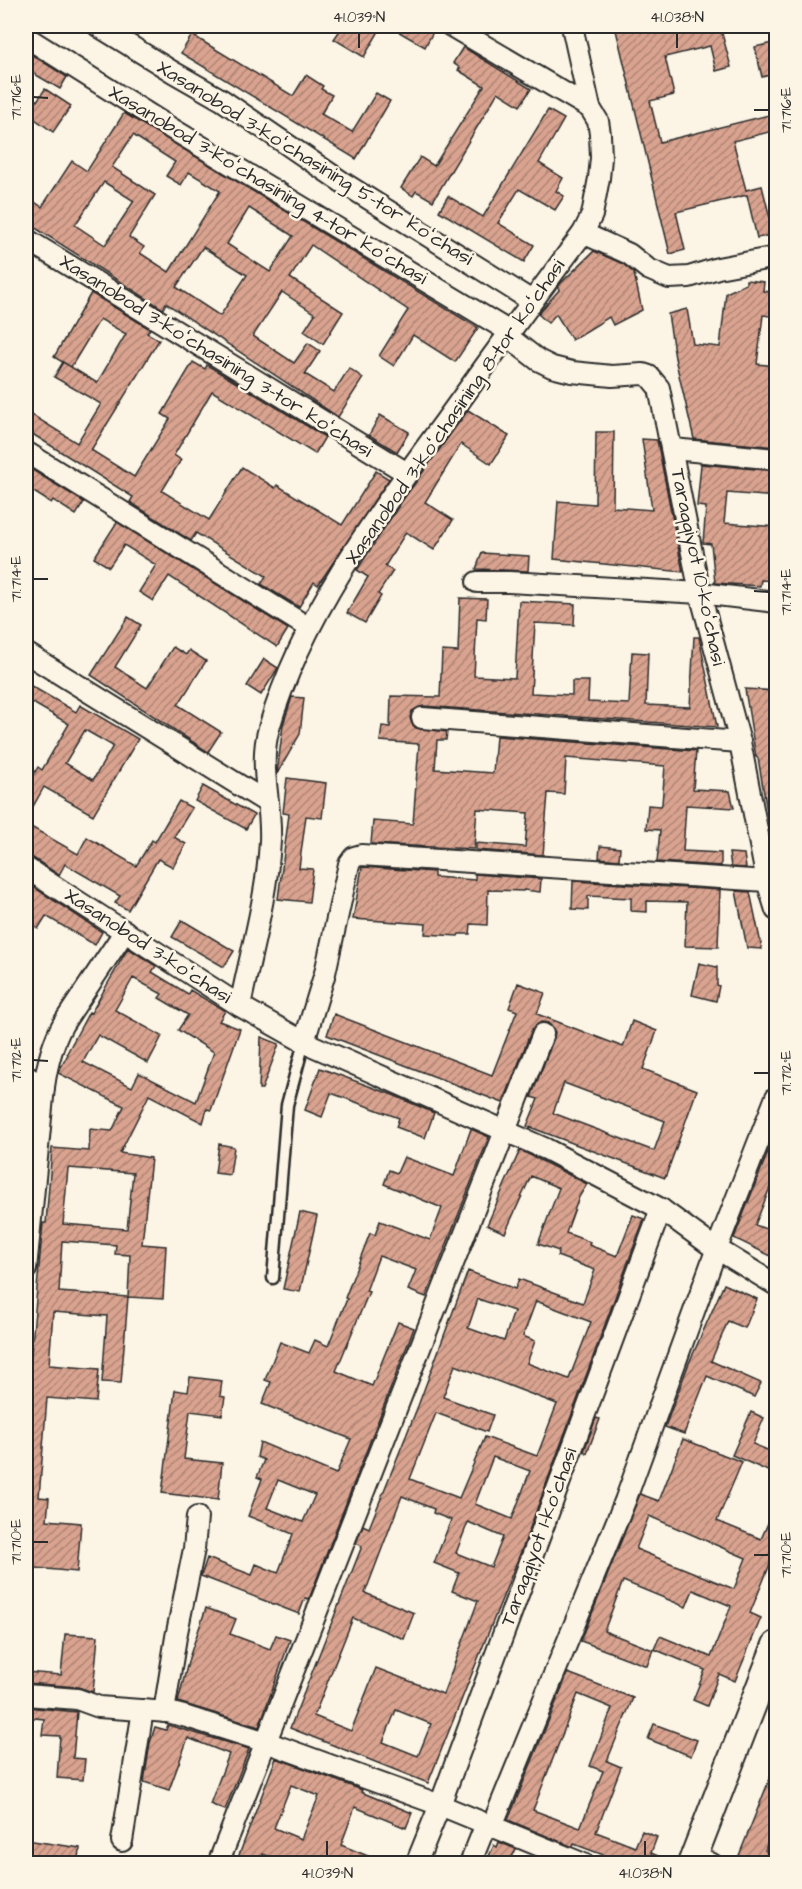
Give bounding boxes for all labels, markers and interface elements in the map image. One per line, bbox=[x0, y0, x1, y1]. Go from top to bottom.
text: 41.039°N bbox=[333, 7, 385, 28]
text: 41.038°N bbox=[650, 7, 704, 28]
street label: Xasanobod 3-koʻchasining 5-tor koʻchasi bbox=[151, 54, 479, 273]
text: 71.716°E bbox=[6, 74, 27, 120]
street label: Xasanobod 3-koʻchasining 4-tor koʻchasi bbox=[103, 78, 433, 293]
text: 71.716°E bbox=[776, 87, 797, 133]
street label: Xasanobod 3-koʻchasining 3-tor koʻchasi bbox=[54, 248, 378, 465]
street label: Xasanobod 3-koʻchasining 8-tor koʻchasi bbox=[338, 254, 573, 571]
street label: Taraqqiyot 10-koʻchasi bbox=[662, 466, 733, 668]
text: 71.714°E bbox=[6, 555, 27, 602]
text: 71.714°E bbox=[776, 568, 797, 615]
street label: Xasanobod 3-koʻchasi bbox=[59, 881, 237, 1011]
text: 71.712°E bbox=[6, 1037, 27, 1083]
text: 71.712°E bbox=[776, 1050, 797, 1096]
street label: Taraqqiyot 1-koʻchasi bbox=[494, 1444, 585, 1631]
text: 71.710°E bbox=[6, 1519, 27, 1565]
text: 71.710°E bbox=[776, 1532, 797, 1578]
text: 41.039°N bbox=[301, 1863, 353, 1884]
text: 41.038°N bbox=[618, 1863, 672, 1884]

